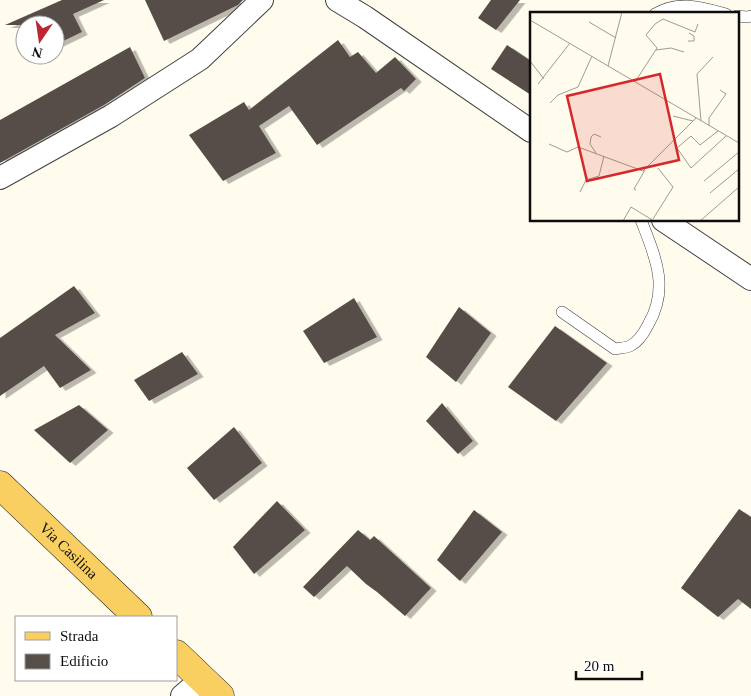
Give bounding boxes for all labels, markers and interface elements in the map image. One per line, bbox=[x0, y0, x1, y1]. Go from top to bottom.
inset map bbox=[530, 12, 738, 221]
north arrow bbox=[15, 15, 65, 65]
text: N bbox=[31, 44, 44, 61]
street label: Via Casilina bbox=[36, 519, 101, 582]
legend bbox=[15, 616, 178, 681]
text: Strada bbox=[60, 628, 99, 644]
scale bar bbox=[576, 648, 642, 680]
text: Edificio bbox=[60, 653, 108, 669]
text: 20 m bbox=[584, 658, 615, 674]

